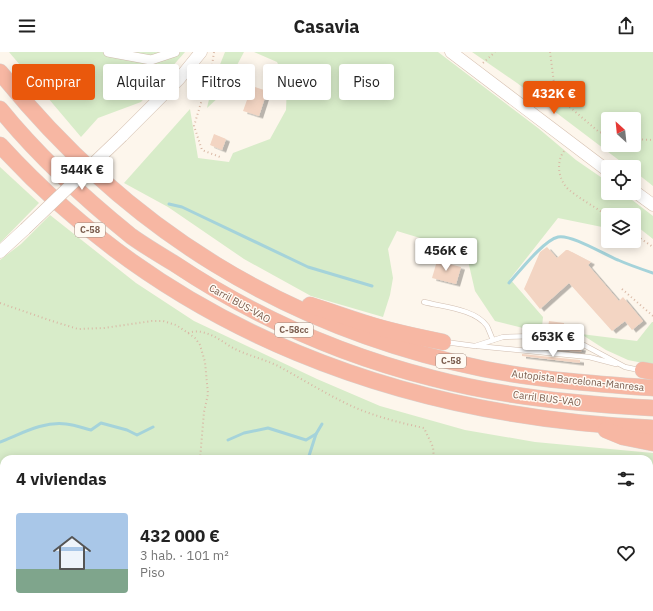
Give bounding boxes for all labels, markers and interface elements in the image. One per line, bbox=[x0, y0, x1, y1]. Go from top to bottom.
icon: menu bbox=[16, 15, 38, 37]
text: Casavia bbox=[293, 15, 360, 38]
icon: share bbox=[615, 15, 637, 37]
chip: Comprar bbox=[12, 64, 95, 100]
chip: Alquilar bbox=[103, 64, 179, 100]
chip: Filtros bbox=[187, 64, 255, 100]
chip: Nuevo bbox=[263, 64, 331, 100]
chip: Piso bbox=[339, 64, 394, 100]
pin: 432K € bbox=[521, 81, 587, 115]
text: 432K € bbox=[532, 85, 576, 102]
north arrow bbox=[601, 112, 641, 152]
map controls bbox=[601, 112, 641, 248]
pin: 544K € bbox=[49, 157, 115, 191]
button: locate bbox=[601, 160, 641, 200]
text: 544K € bbox=[60, 161, 104, 178]
button: layers bbox=[601, 208, 641, 248]
road number: C-58 bbox=[75, 223, 105, 237]
pin: 456K € bbox=[413, 238, 479, 272]
text: 456K € bbox=[424, 242, 468, 259]
street label: Carril BUS-VAO bbox=[207, 281, 273, 326]
road number: C-58cc bbox=[275, 323, 313, 337]
pin: 653K € bbox=[520, 324, 586, 358]
text: 653K € bbox=[531, 328, 575, 345]
road number: C-58 bbox=[436, 354, 466, 368]
street label: Autopista Barcelona-Manresa bbox=[511, 367, 645, 394]
street label: Carril BUS-VAO bbox=[512, 388, 582, 409]
text: 4 viviendas bbox=[16, 468, 107, 490]
icon: filters bbox=[615, 468, 637, 490]
text: 432 000 € bbox=[140, 525, 220, 547]
icon: home bbox=[48, 529, 96, 577]
icon: heart bbox=[615, 542, 637, 564]
text: 3 hab. · 101 m² bbox=[140, 547, 229, 564]
text: Piso bbox=[140, 564, 165, 581]

